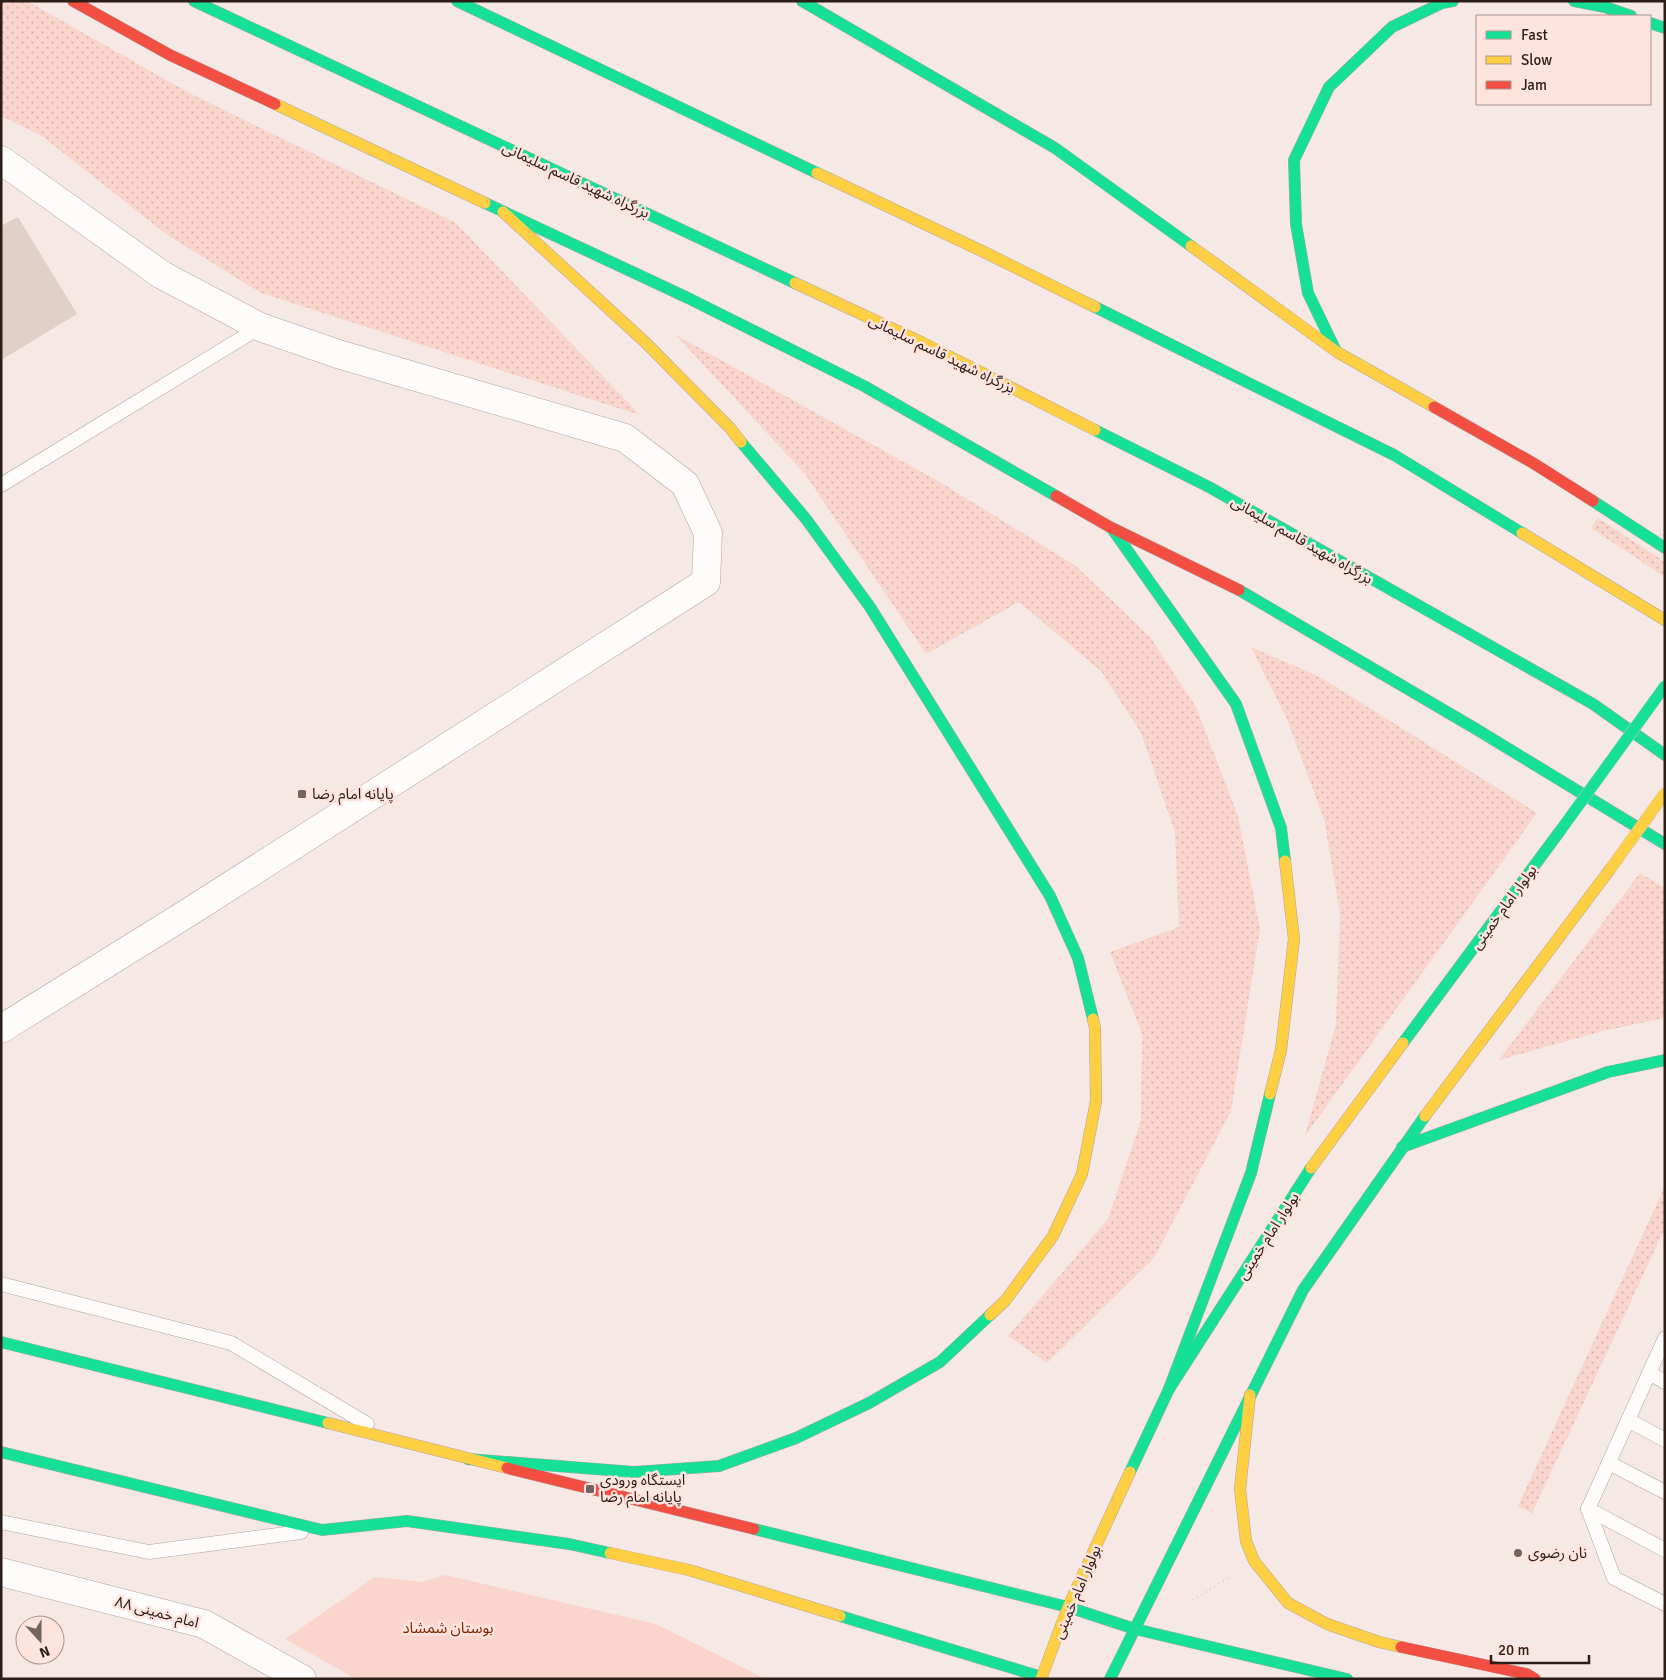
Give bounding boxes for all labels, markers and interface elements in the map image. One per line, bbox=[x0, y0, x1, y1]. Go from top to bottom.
legend bbox=[1476, 15, 1651, 105]
text: Fast bbox=[1521, 26, 1548, 44]
text: Slow bbox=[1521, 51, 1552, 69]
text: Jam bbox=[1521, 76, 1547, 94]
street label: بزرگراه شهید قاسم سلیمانی bbox=[499, 138, 652, 224]
street label: بزرگراه شهید قاسم سلیمانی bbox=[865, 311, 1018, 399]
street label: بزرگراه شهید قاسم سلیمانی bbox=[1227, 492, 1376, 590]
place label: پایانه امام رضا bbox=[312, 785, 394, 805]
marker: پایانه امام رضا bbox=[296, 788, 308, 800]
street label: بولوار امام خمینی bbox=[1467, 861, 1542, 954]
street label: بولوار امام خمینی bbox=[1233, 1189, 1304, 1284]
place label: ایستگاه ورودی پایانه امام رضا bbox=[600, 1471, 685, 1508]
marker: ایستگاه ورودی پایانه امام رضا bbox=[584, 1483, 596, 1495]
street label: بولوار امام خمینی bbox=[1049, 1542, 1107, 1642]
place label: نان رضوی bbox=[1528, 1544, 1587, 1562]
marker: نان رضوی bbox=[1512, 1547, 1524, 1559]
street label: امام خمینی ۸۸ bbox=[113, 1592, 201, 1634]
north arrow bbox=[15, 1615, 65, 1665]
park label: بوستان شمشاد bbox=[402, 1619, 494, 1637]
scale bar bbox=[1491, 1632, 1588, 1664]
text: 20 m bbox=[1498, 1641, 1529, 1659]
text: N bbox=[37, 1642, 52, 1661]

